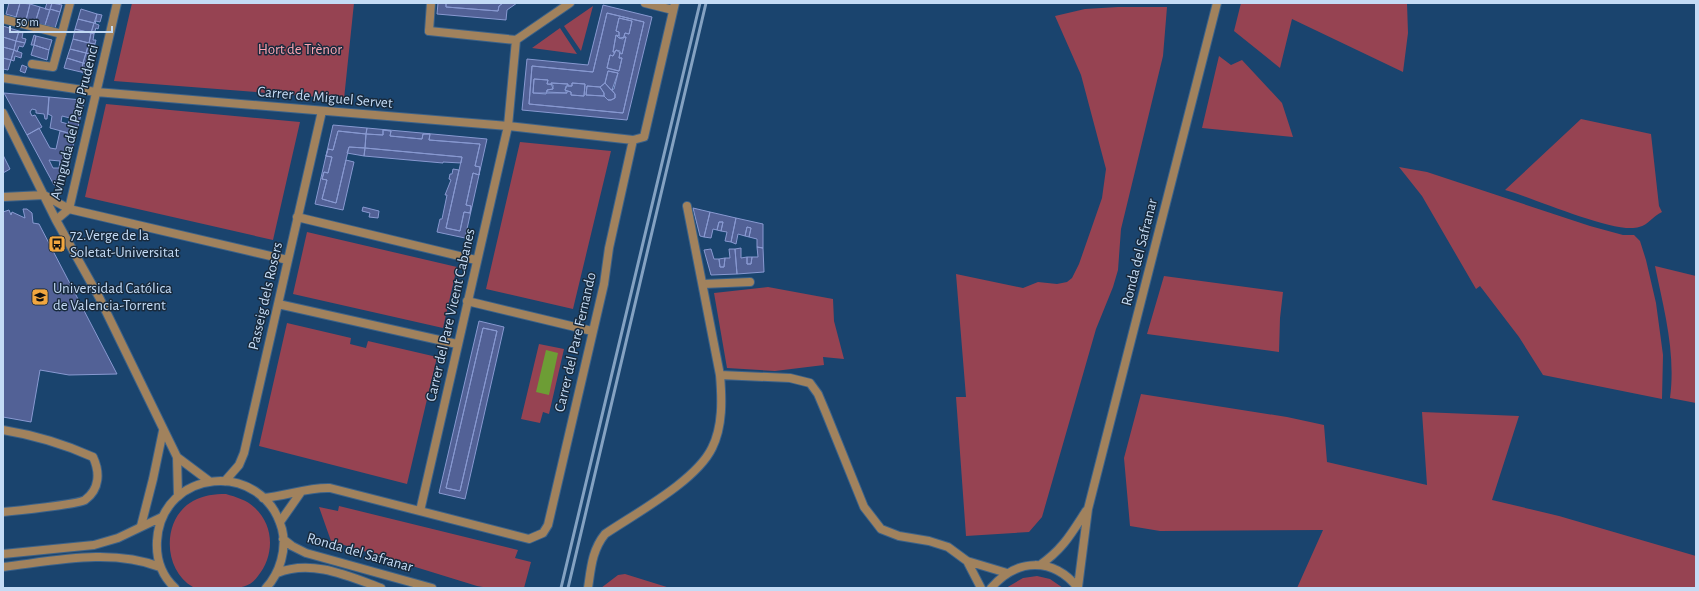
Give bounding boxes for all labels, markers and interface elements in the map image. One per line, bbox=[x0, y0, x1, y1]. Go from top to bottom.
scale bar bbox=[10, 8, 112, 34]
text: 50 m bbox=[16, 16, 39, 28]
park label: Hort de Trènor bbox=[258, 42, 342, 57]
street label: Avinguda del Pare Prudenci bbox=[48, 43, 101, 201]
street label: Carrer de Miguel Servet bbox=[257, 84, 393, 111]
street label: Ronda del Safranar bbox=[1119, 197, 1160, 307]
street label: Carrer del Pare Vicent Cabanes bbox=[423, 227, 478, 403]
place label: 72.Verge de la Soletat-Universitat bbox=[70, 228, 179, 260]
bus stop icon: 72.Verge de la Soletat-Universitat bbox=[47, 234, 67, 254]
street label: Passeig dels Rosers bbox=[246, 241, 285, 351]
street label: Carrer del Pare Fernando bbox=[552, 271, 599, 413]
place label: Universidad Católica de Valencia-Torrent bbox=[53, 281, 172, 313]
school or university icon: Universidad Católica de Valencia-Torrent bbox=[30, 287, 50, 307]
street label: Ronda del Safranar bbox=[305, 530, 415, 575]

